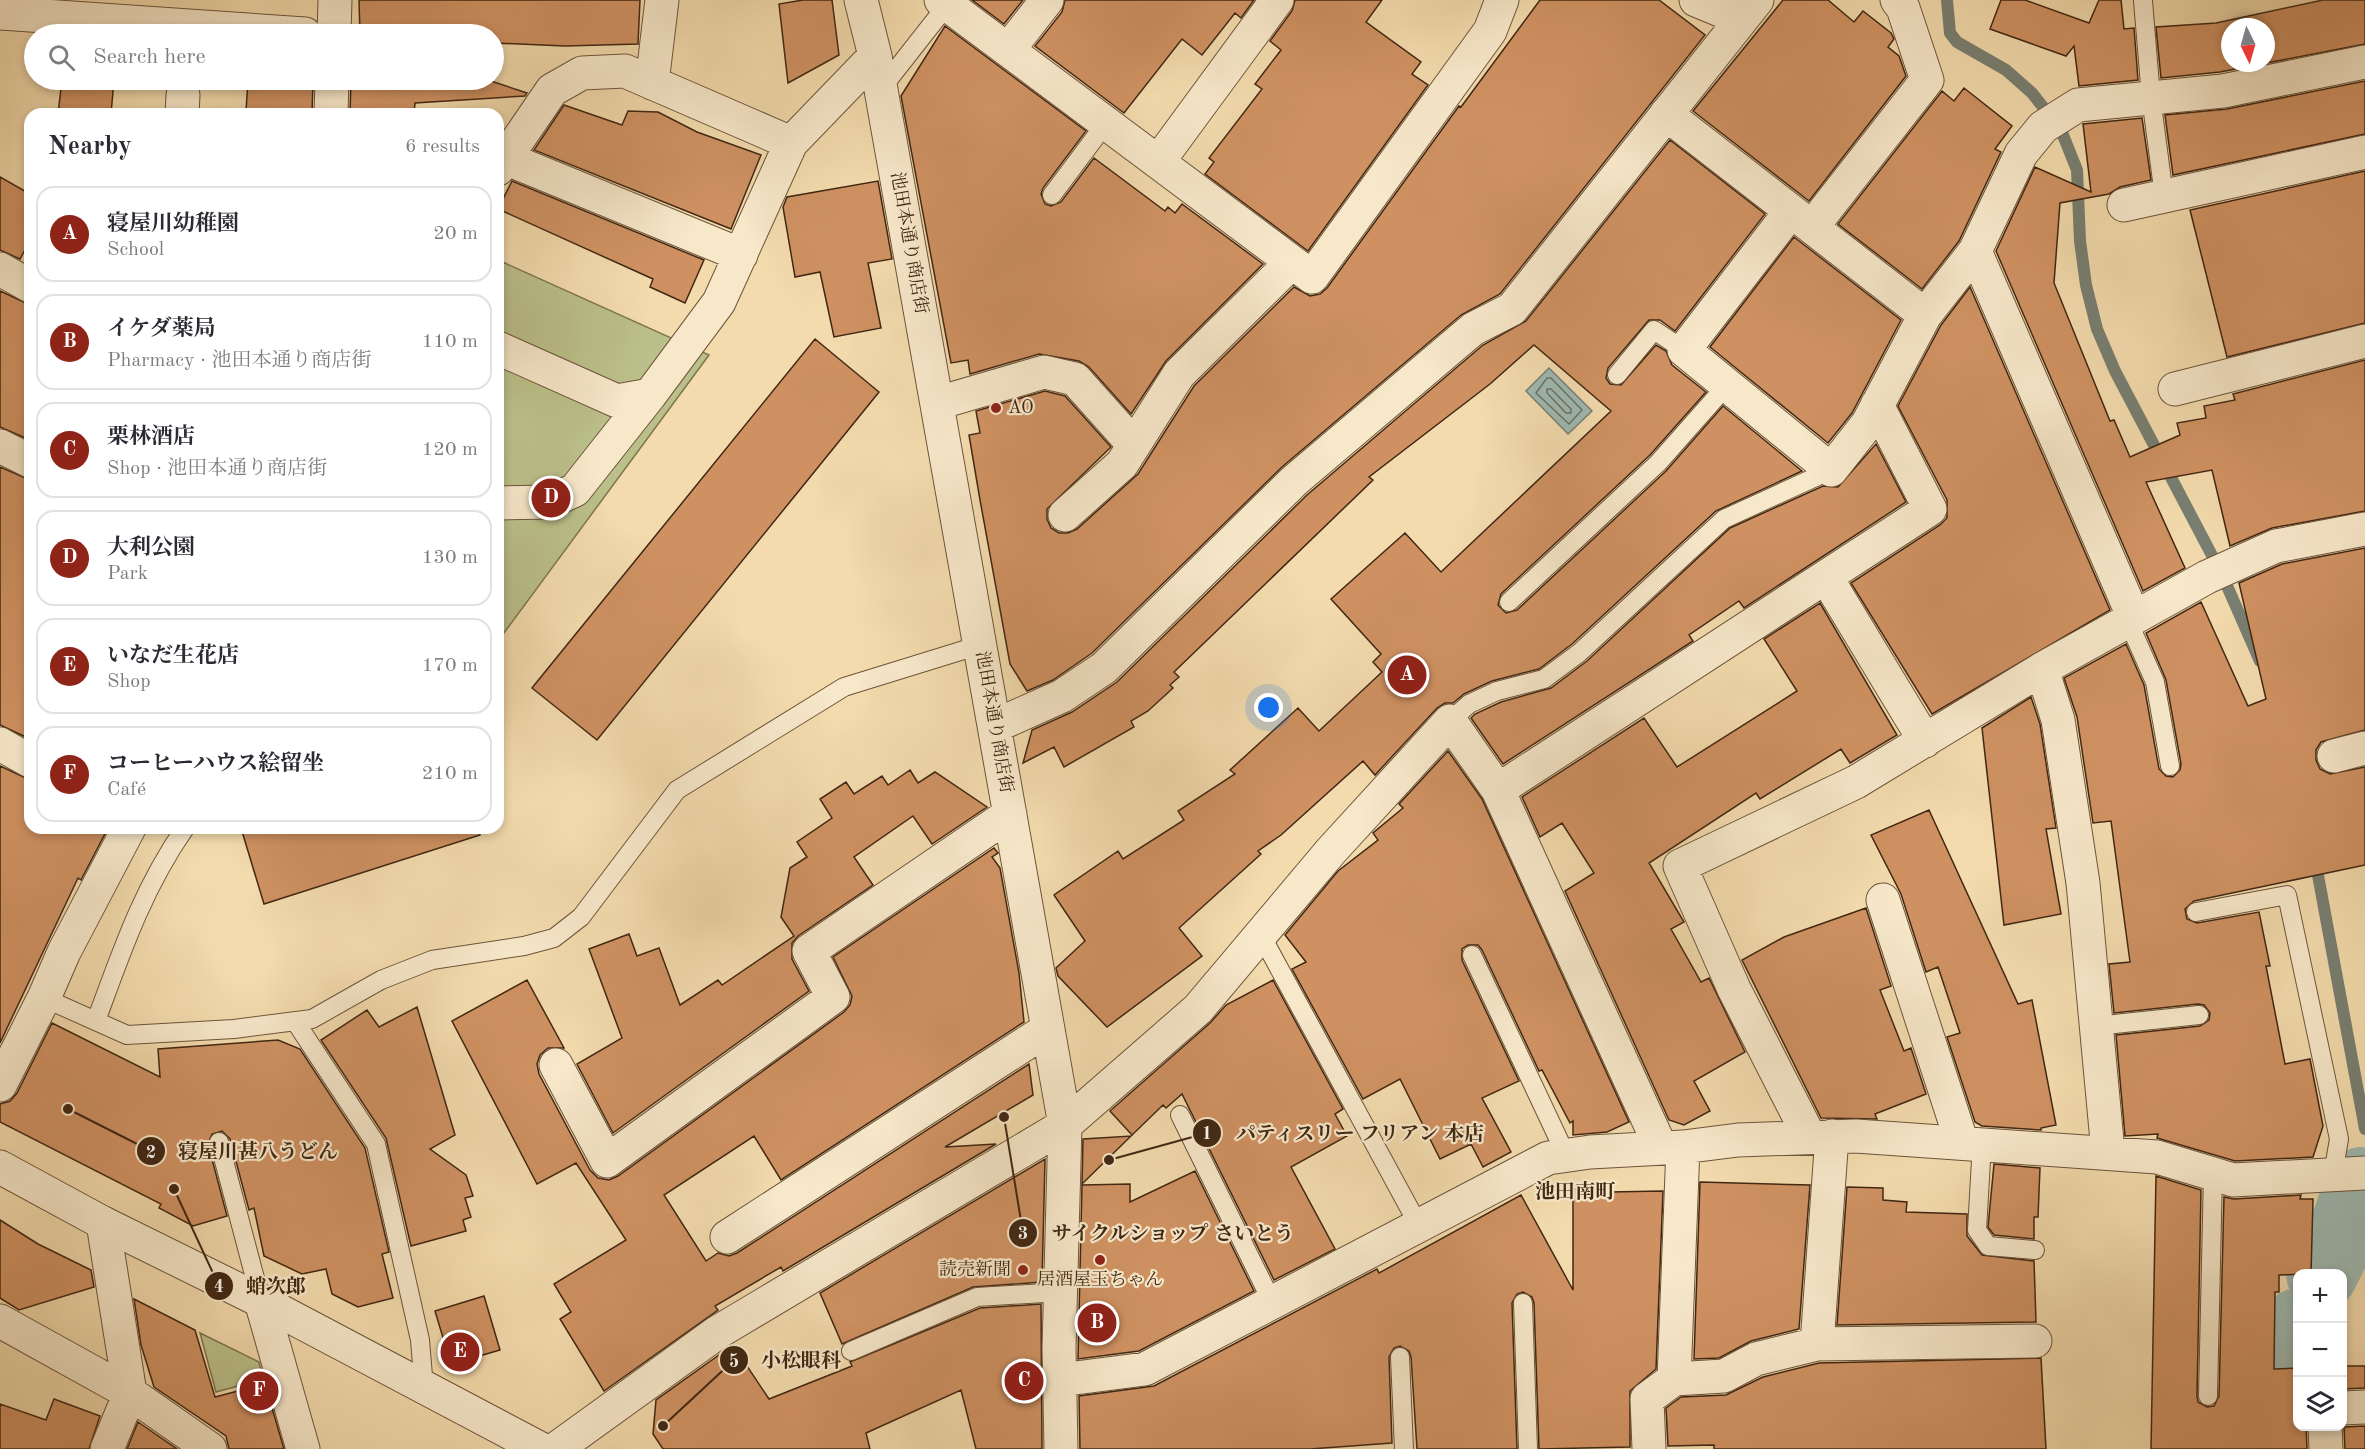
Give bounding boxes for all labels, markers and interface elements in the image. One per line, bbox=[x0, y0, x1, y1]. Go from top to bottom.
north arrow bbox=[2221, 18, 2275, 72]
search box bbox=[24, 24, 504, 90]
icon: search bbox=[45, 41, 78, 74]
text: Search here bbox=[93, 46, 206, 68]
text: Nearby bbox=[48, 134, 132, 160]
text: 6 results bbox=[405, 137, 480, 157]
street label: 池田本通り商店街 bbox=[888, 170, 932, 315]
text: 寝屋川幼稚園 bbox=[107, 213, 239, 235]
text: A bbox=[62, 224, 77, 244]
text: 20 m bbox=[433, 224, 478, 244]
text: School bbox=[107, 240, 164, 260]
text: イケダ薬局 bbox=[107, 318, 215, 340]
text: B bbox=[62, 332, 77, 352]
text: 110 m bbox=[422, 332, 478, 352]
text: Pharmacy · 池田本通り商店街 bbox=[107, 351, 371, 371]
place label: AO bbox=[1008, 399, 1034, 417]
marker: AO bbox=[989, 401, 1003, 415]
text: 栗林酒店 bbox=[107, 426, 195, 448]
text: C bbox=[63, 440, 76, 460]
text: 120 m bbox=[422, 440, 478, 460]
text: Shop · 池田本通り商店街 bbox=[107, 459, 327, 479]
pin: D bbox=[532, 476, 570, 520]
text: 大利公園 bbox=[107, 537, 195, 559]
text: D bbox=[62, 548, 77, 568]
text: 130 m bbox=[422, 548, 478, 568]
text: Park bbox=[107, 564, 148, 584]
text: いなだ生花店 bbox=[107, 645, 239, 667]
street label: 池田本通り商店街 bbox=[973, 649, 1017, 794]
pin: A bbox=[1388, 652, 1426, 698]
text: E bbox=[63, 656, 76, 676]
text: 170 m bbox=[422, 656, 478, 676]
text: Shop bbox=[107, 672, 151, 692]
your location bbox=[1254, 693, 1283, 722]
text: コーヒーハウス絵留坐 bbox=[107, 753, 324, 775]
text: F bbox=[63, 764, 76, 784]
text: 210 m bbox=[422, 764, 478, 784]
text: Café bbox=[107, 780, 146, 800]
callout: パティスリー フリアン 本店 bbox=[1192, 1114, 1497, 1152]
text: パティスリー フリアン 本店 bbox=[1236, 1123, 1484, 1145]
text: 1 bbox=[1202, 1125, 1212, 1143]
callout: 寝屋川甚八うどん bbox=[136, 1132, 350, 1170]
text: 寝屋川甚八うどん bbox=[178, 1140, 338, 1163]
text: 2 bbox=[146, 1144, 156, 1162]
district label: 池田南町 bbox=[1535, 1180, 1616, 1203]
callout: サイクルショップ さいとう bbox=[1008, 1214, 1308, 1252]
text: サイクルショップ さいとう bbox=[1052, 1223, 1294, 1245]
text: 3 bbox=[1018, 1225, 1028, 1243]
marker: 居酒屋玉ちゃん bbox=[1093, 1253, 1107, 1267]
place label: 読売新聞 bbox=[939, 1259, 1011, 1279]
marker: 読売新聞 bbox=[1016, 1263, 1030, 1277]
callout: 蛸次郎 bbox=[204, 1267, 318, 1305]
map controls bbox=[2293, 1269, 2347, 1431]
button: + bbox=[2293, 1269, 2347, 1323]
place label: 居酒屋玉ちゃん bbox=[1037, 1270, 1163, 1289]
text: 蛸次郎 bbox=[246, 1276, 306, 1298]
text: 4 bbox=[214, 1278, 224, 1296]
pin: B bbox=[1078, 1300, 1116, 1346]
button: − bbox=[2293, 1323, 2347, 1377]
pin: E bbox=[440, 1330, 480, 1374]
callout: 小松眼科 bbox=[719, 1341, 853, 1379]
text: 小松眼科 bbox=[761, 1350, 841, 1372]
text: 5 bbox=[729, 1353, 739, 1371]
pin: C bbox=[1004, 1358, 1044, 1404]
pin: F bbox=[240, 1368, 278, 1414]
button: layers bbox=[2293, 1377, 2347, 1431]

